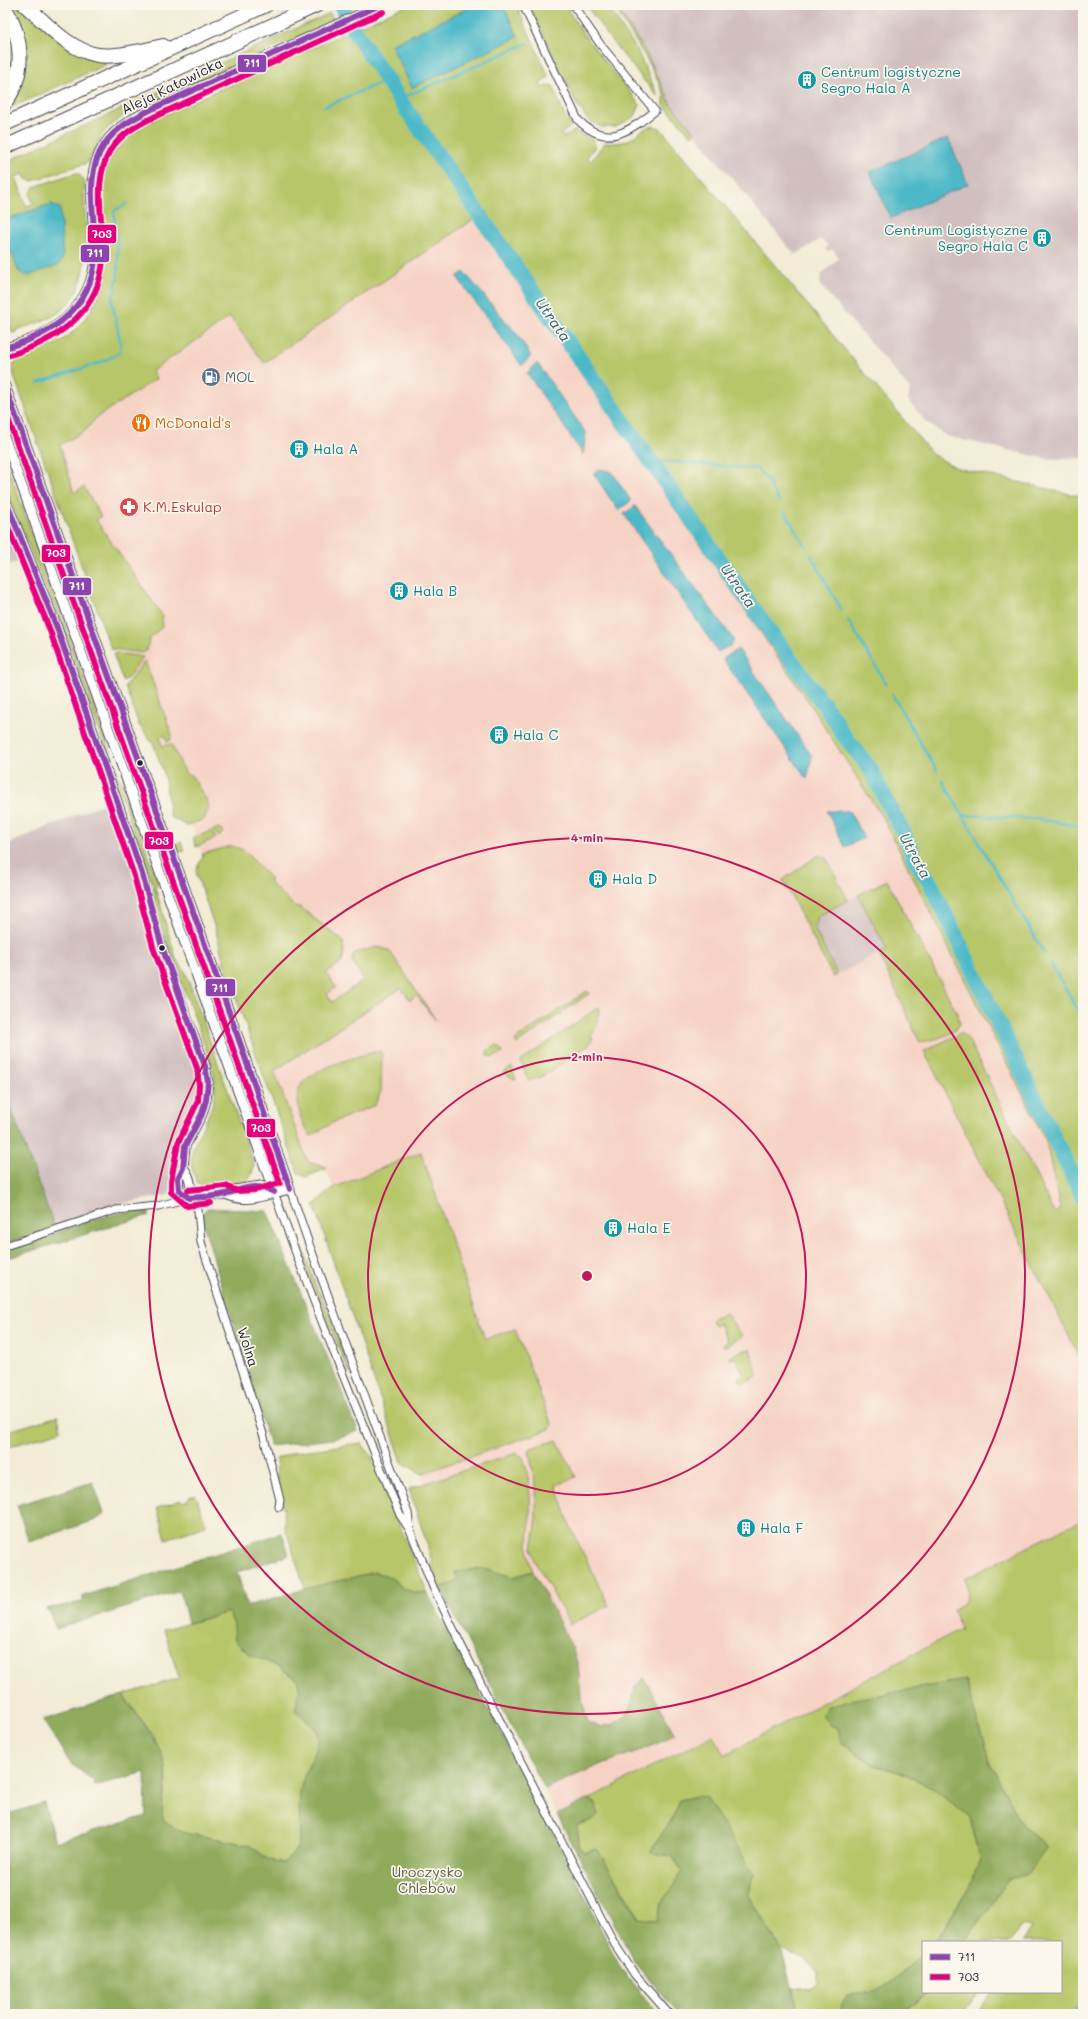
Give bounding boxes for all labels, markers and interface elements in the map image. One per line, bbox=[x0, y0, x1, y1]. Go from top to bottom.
street label: Aleja Katowicka bbox=[118, 53, 226, 118]
line badge: 711 bbox=[237, 54, 267, 73]
text: 711 bbox=[244, 55, 260, 70]
place label: Centrum logistyczne Segro Hala A bbox=[821, 62, 961, 97]
building icon: Centrum logistyczne Segro Hala A bbox=[796, 69, 818, 91]
place label: Centrum Logistyczne Segro Hala C bbox=[884, 220, 1028, 255]
line badge: 703 bbox=[87, 224, 117, 244]
text: 703 bbox=[92, 226, 112, 241]
building icon: Centrum Logistyczne Segro Hala C bbox=[1031, 227, 1053, 249]
line badge: 711 bbox=[80, 244, 110, 263]
text: 711 bbox=[87, 245, 103, 260]
water label: Utrata bbox=[531, 293, 576, 345]
fuel station icon: MOL bbox=[200, 366, 222, 388]
place label: MOL bbox=[225, 367, 255, 386]
restaurant icon: McDonald's bbox=[130, 412, 152, 434]
place label: McDonald's bbox=[155, 413, 231, 432]
building icon: Hala A bbox=[288, 438, 310, 460]
place label: Hala A bbox=[313, 439, 358, 458]
pharmacy icon: K.M.Eskulap bbox=[118, 496, 140, 518]
place label: K.M.Eskulap bbox=[143, 497, 222, 516]
line badge: 703 bbox=[41, 544, 71, 563]
text: 703 bbox=[46, 545, 66, 560]
water label: Utrata bbox=[716, 559, 761, 611]
line badge: 711 bbox=[62, 577, 92, 596]
text: 711 bbox=[69, 578, 85, 593]
building icon: Hala B bbox=[388, 580, 410, 602]
place label: Hala B bbox=[413, 581, 457, 600]
building icon: Hala C bbox=[488, 724, 510, 746]
place label: Hala C bbox=[513, 725, 558, 744]
unlabelled marker bbox=[135, 758, 145, 768]
text: 4 min bbox=[571, 829, 603, 845]
water label: Utrata bbox=[895, 829, 937, 882]
line badge: 703 bbox=[144, 831, 174, 850]
text: 703 bbox=[149, 833, 169, 848]
building icon: Hala D bbox=[587, 868, 609, 890]
place label: Hala D bbox=[612, 869, 657, 888]
unlabelled marker bbox=[157, 943, 167, 953]
line badge: 711 bbox=[205, 978, 236, 997]
text: 711 bbox=[212, 980, 228, 995]
text: 2 min bbox=[571, 1048, 603, 1064]
line badge: 703 bbox=[246, 1118, 276, 1138]
text: 703 bbox=[251, 1120, 271, 1135]
building icon: Hala E bbox=[602, 1217, 624, 1239]
place label: Hala E bbox=[627, 1218, 670, 1237]
centre of rings bbox=[580, 1269, 594, 1283]
street label: Wolna bbox=[233, 1325, 264, 1369]
building icon: Hala F bbox=[735, 1517, 757, 1539]
place label: Hala F bbox=[760, 1518, 803, 1537]
park label: Uroczysko Chlebów bbox=[392, 1862, 462, 1897]
legend bbox=[922, 1941, 1062, 1993]
text: 711 bbox=[958, 1948, 975, 1964]
text: 703 bbox=[958, 1968, 979, 1984]

